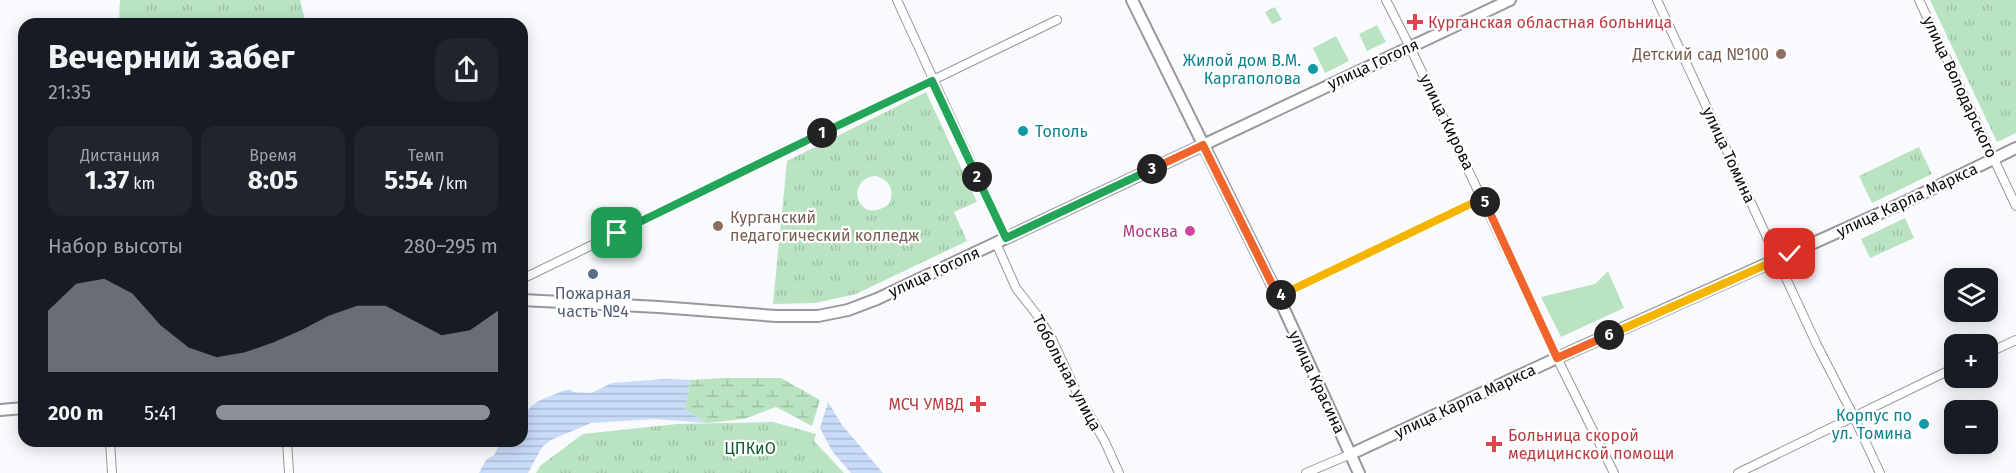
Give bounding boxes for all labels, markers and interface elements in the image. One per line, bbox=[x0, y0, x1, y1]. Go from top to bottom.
marker: Курганская областная больница bbox=[1406, 13, 1424, 31]
place label: Курганская областная больница bbox=[1428, 13, 1672, 32]
street label: улица Володарского bbox=[1919, 13, 2001, 161]
street label: улица Гоголя bbox=[1324, 35, 1422, 93]
text: Вечерний забег bbox=[48, 37, 294, 77]
button: share bbox=[435, 38, 498, 101]
place label: Детский сад №100 bbox=[1632, 45, 1769, 64]
marker: Детский сад №100 bbox=[1774, 47, 1788, 61]
place label: Жилой дом В.М. Каргаполова bbox=[1183, 51, 1301, 88]
marker: Жилой дом В.М. Каргаполова bbox=[1306, 62, 1320, 76]
street label: улица Кирова bbox=[1416, 71, 1478, 173]
text: 21:35 bbox=[48, 80, 91, 104]
street label: улица Томина bbox=[1698, 104, 1760, 206]
pin: 1 bbox=[807, 118, 837, 148]
place label: Тополь bbox=[1035, 122, 1088, 141]
text: 1 bbox=[818, 123, 826, 142]
marker: Тополь bbox=[1016, 124, 1030, 138]
text: Дистанция bbox=[80, 146, 160, 165]
text: Время bbox=[249, 146, 297, 165]
text: Темп bbox=[408, 146, 444, 165]
pin: 3 bbox=[1137, 154, 1167, 184]
text: 3 bbox=[1148, 159, 1156, 178]
street label: улица Карла Маркса bbox=[1833, 159, 1981, 241]
pin: 2 bbox=[962, 162, 992, 192]
text: 1.37 bbox=[85, 165, 129, 196]
text: 8:05 bbox=[248, 165, 298, 196]
text: 5:54 bbox=[384, 165, 433, 196]
text: 2 bbox=[973, 167, 981, 186]
text: km bbox=[129, 174, 155, 193]
text: /km bbox=[433, 174, 468, 193]
pin: 5 bbox=[1470, 187, 1500, 217]
text: 5 bbox=[1481, 192, 1489, 211]
pin bbox=[591, 207, 642, 258]
place label: Курганский педагогический колледж bbox=[730, 208, 920, 245]
icon: arrive bbox=[600, 216, 633, 249]
marker: Курганский педагогический колледж bbox=[711, 219, 725, 233]
place label: Москва bbox=[1123, 222, 1178, 241]
marker: Москва bbox=[1183, 224, 1197, 238]
pin bbox=[1764, 228, 1815, 279]
text: Набор высоты bbox=[48, 234, 183, 258]
text: 280–295 m bbox=[404, 234, 498, 258]
icon: check bbox=[1773, 237, 1806, 270]
street label: улица Гоголя bbox=[885, 243, 983, 301]
marker: Пожарная часть №4 bbox=[586, 267, 600, 281]
map controls bbox=[1944, 268, 1998, 454]
button: layers bbox=[1944, 268, 1998, 322]
pin: 4 bbox=[1266, 280, 1296, 310]
place label: Пожарная часть №4 bbox=[555, 284, 631, 321]
text: 4 bbox=[1276, 285, 1286, 304]
street label: Тобольная улица bbox=[1028, 312, 1106, 434]
pin: 6 bbox=[1594, 320, 1624, 350]
text: 6 bbox=[1604, 325, 1614, 344]
street label: улица Красина bbox=[1285, 327, 1349, 437]
button: + bbox=[1944, 334, 1998, 388]
street label: улица Карла Маркса bbox=[1391, 360, 1539, 442]
place label: МСЧ УМВД bbox=[888, 395, 964, 414]
marker: МСЧ УМВД bbox=[969, 395, 987, 413]
button: − bbox=[1944, 400, 1998, 454]
text: 200 m bbox=[48, 401, 103, 425]
text: 5:41 bbox=[144, 401, 177, 425]
place label: Корпус по ул. Томина bbox=[1832, 406, 1912, 443]
marker: Корпус по ул. Томина bbox=[1917, 417, 1931, 431]
place label: Больница скорой медицинской помощи bbox=[1508, 426, 1674, 463]
marker: Больница скорой медицинской помощи bbox=[1485, 435, 1503, 453]
park label: ЦПКиО bbox=[724, 439, 776, 458]

